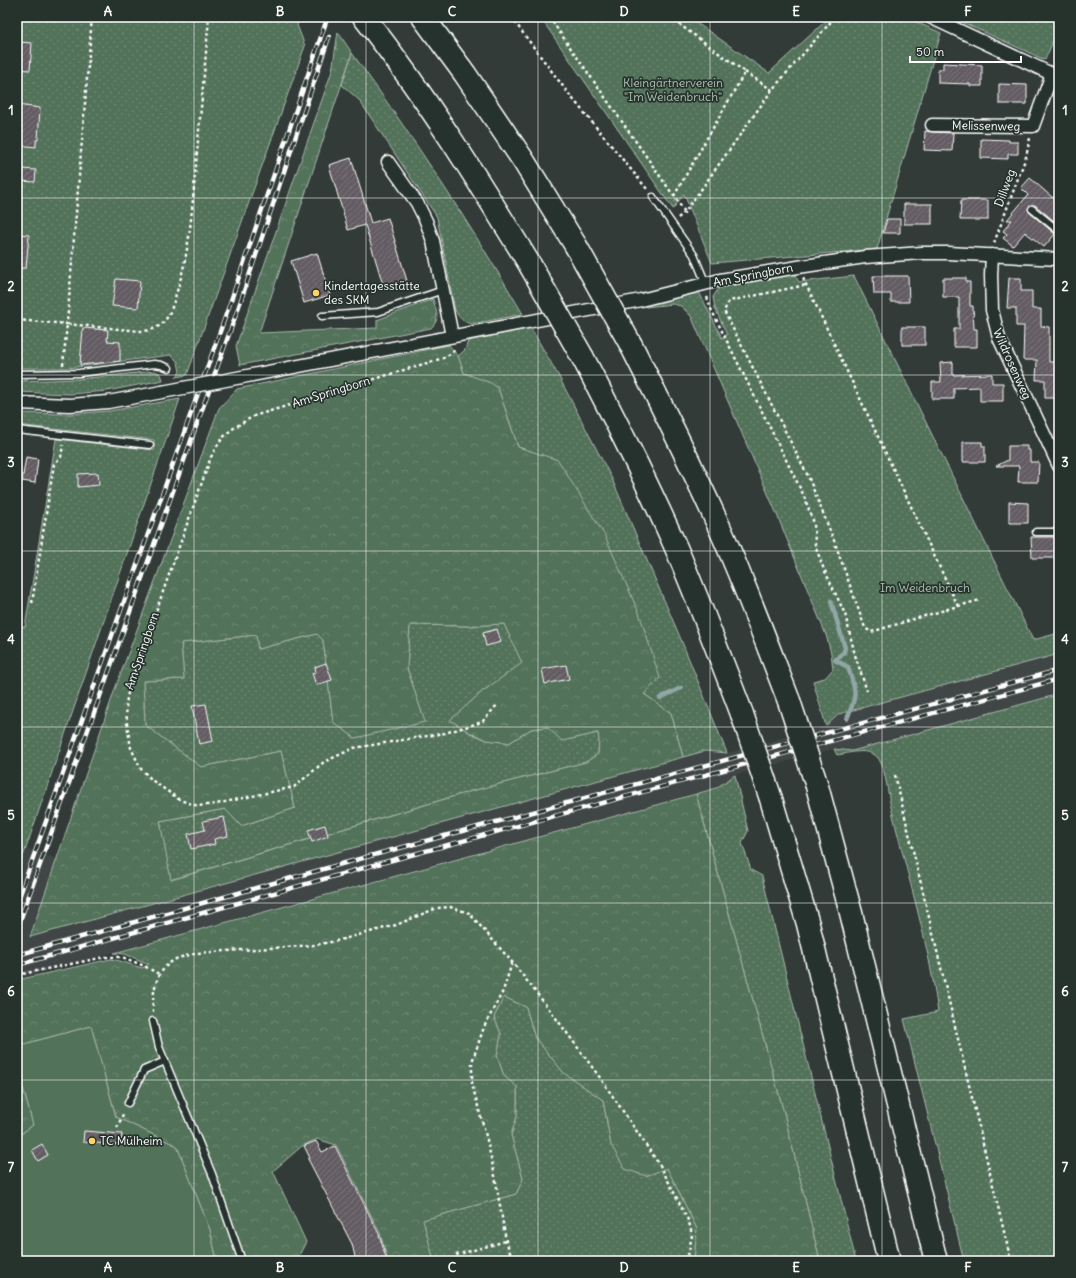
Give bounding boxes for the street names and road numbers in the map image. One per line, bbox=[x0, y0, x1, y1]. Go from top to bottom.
street label: Melissenweg bbox=[952, 117, 1020, 134]
street label: Dillweg bbox=[991, 167, 1018, 209]
street label: Am Springborn bbox=[712, 259, 794, 290]
street label: Wildrosenweg bbox=[990, 326, 1035, 402]
street label: Am Springborn bbox=[290, 372, 372, 411]
street label: Am Springborn bbox=[121, 610, 162, 692]

